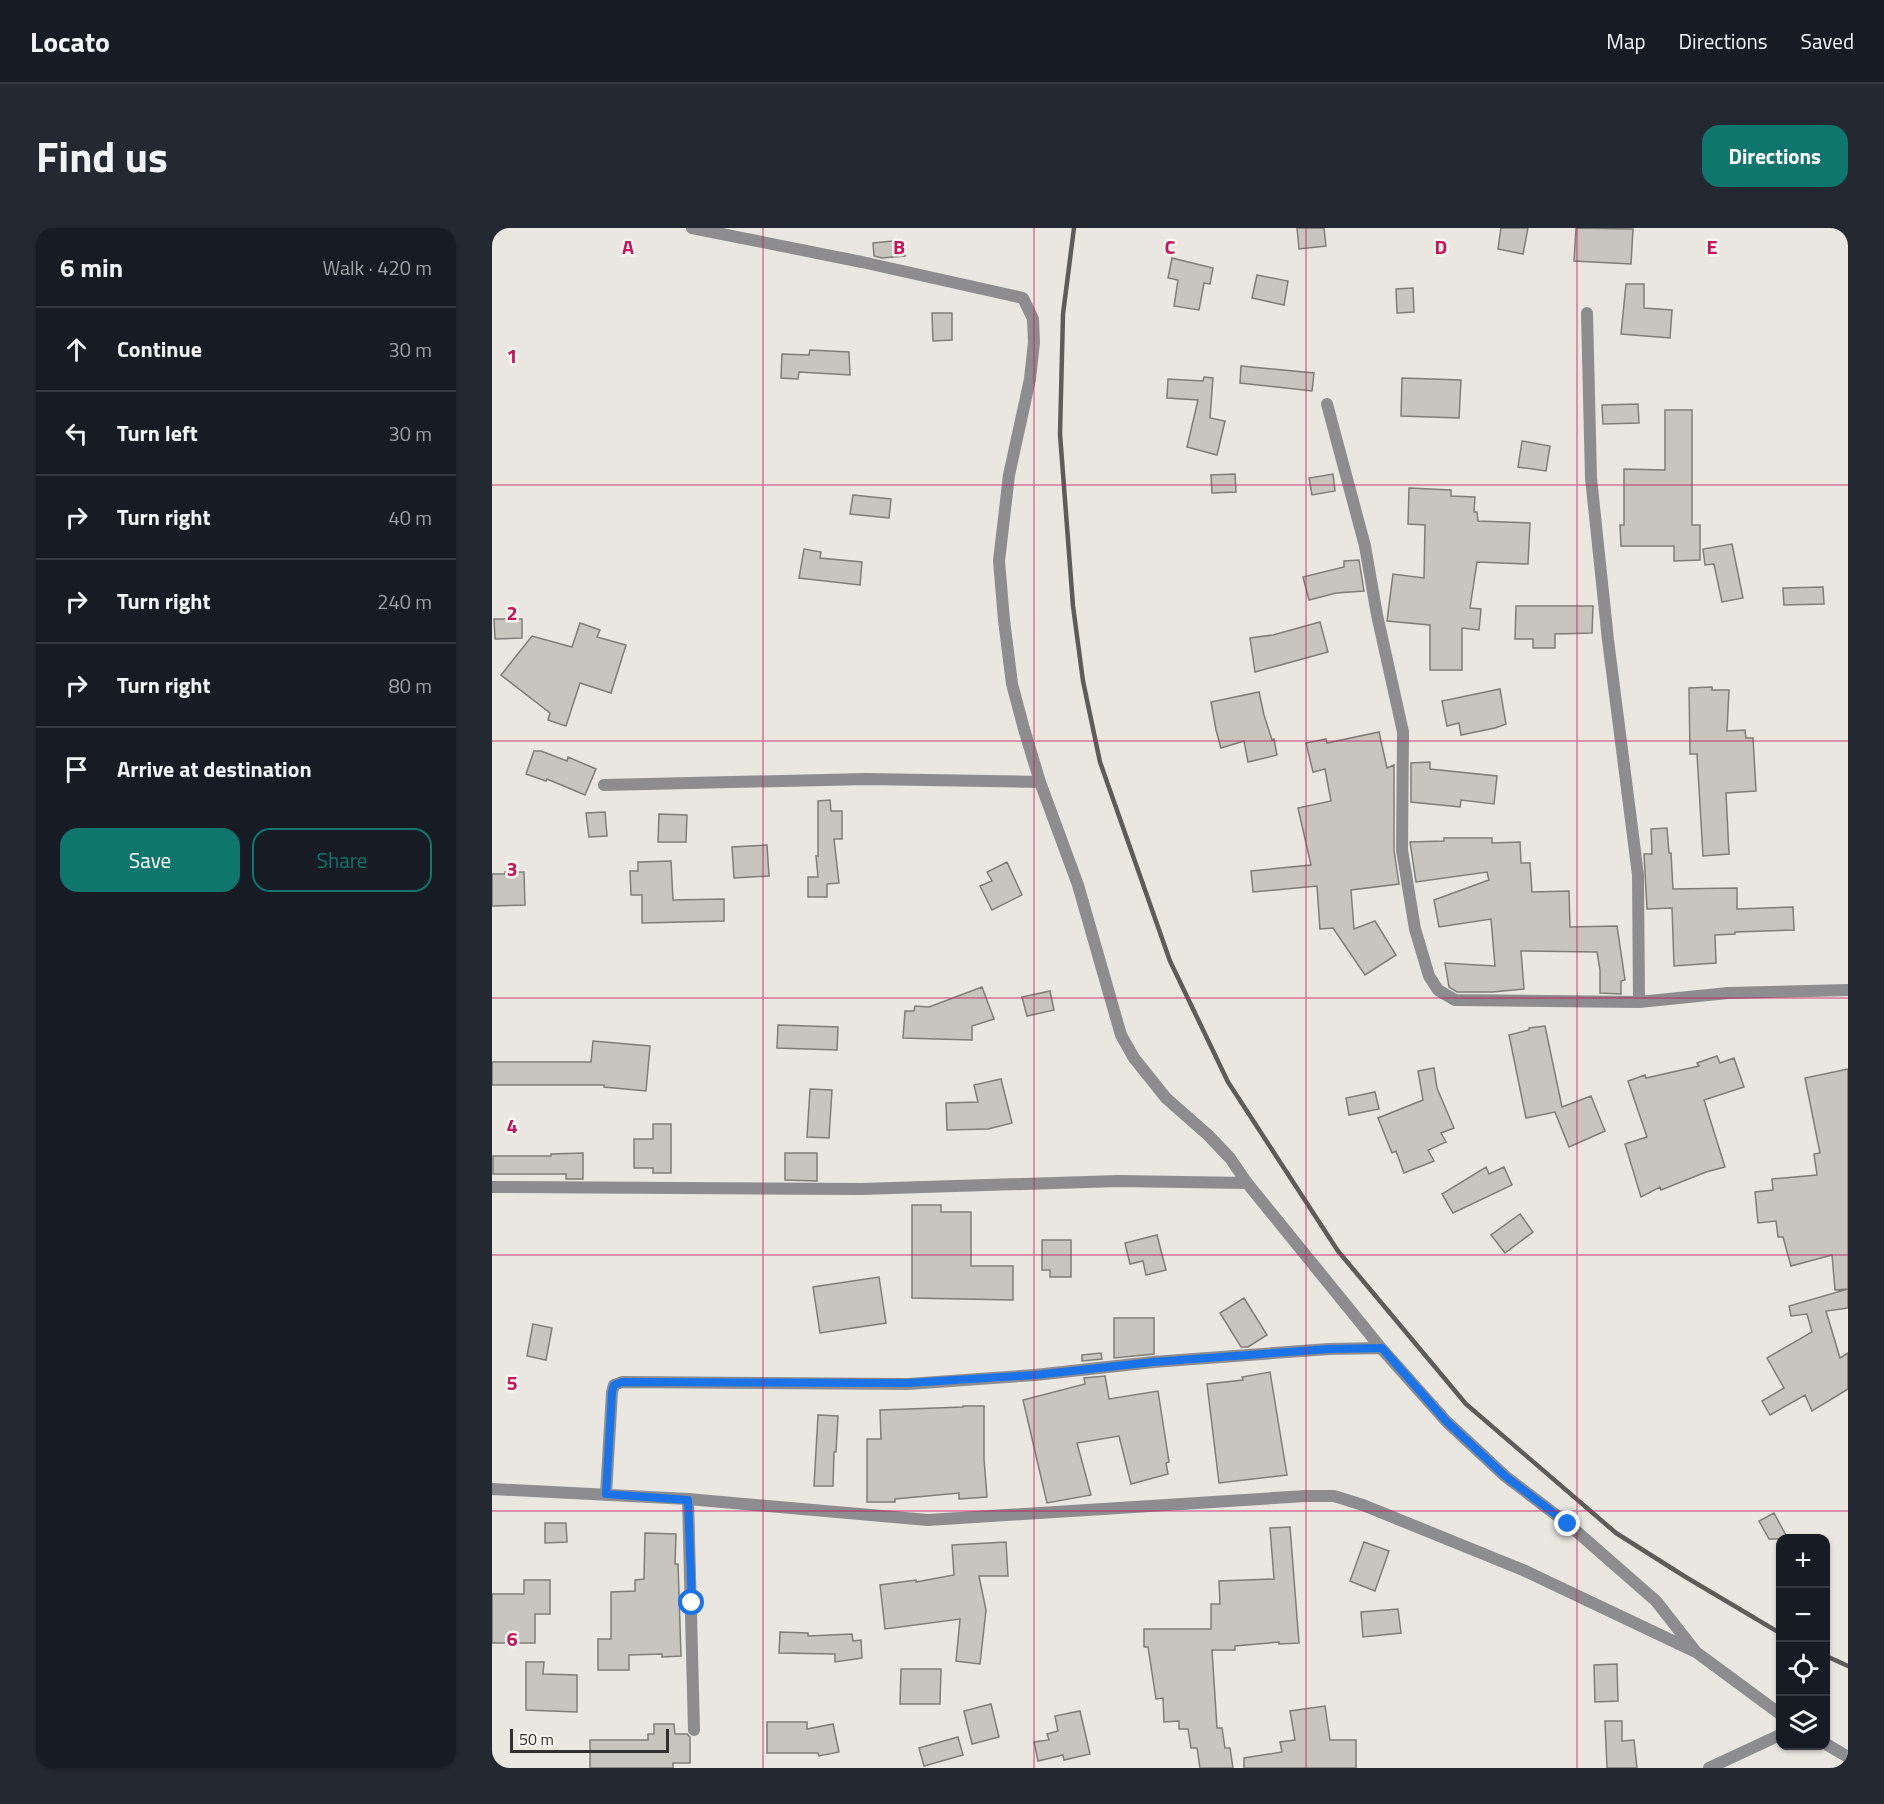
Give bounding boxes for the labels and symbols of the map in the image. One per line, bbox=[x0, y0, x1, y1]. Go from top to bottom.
text: A bbox=[622, 231, 634, 262]
text: B bbox=[893, 231, 905, 262]
text: C bbox=[1165, 231, 1176, 262]
text: D bbox=[1435, 231, 1447, 262]
text: E bbox=[1706, 231, 1718, 262]
text: 1 bbox=[506, 340, 518, 371]
text: 2 bbox=[506, 597, 518, 628]
text: 3 bbox=[506, 853, 518, 884]
text: 4 bbox=[506, 1110, 518, 1141]
text: 5 bbox=[506, 1367, 518, 1398]
route end bbox=[1554, 1510, 1580, 1536]
route start bbox=[678, 1589, 704, 1615]
text: 6 bbox=[506, 1623, 518, 1654]
scale bar bbox=[510, 1726, 669, 1754]

